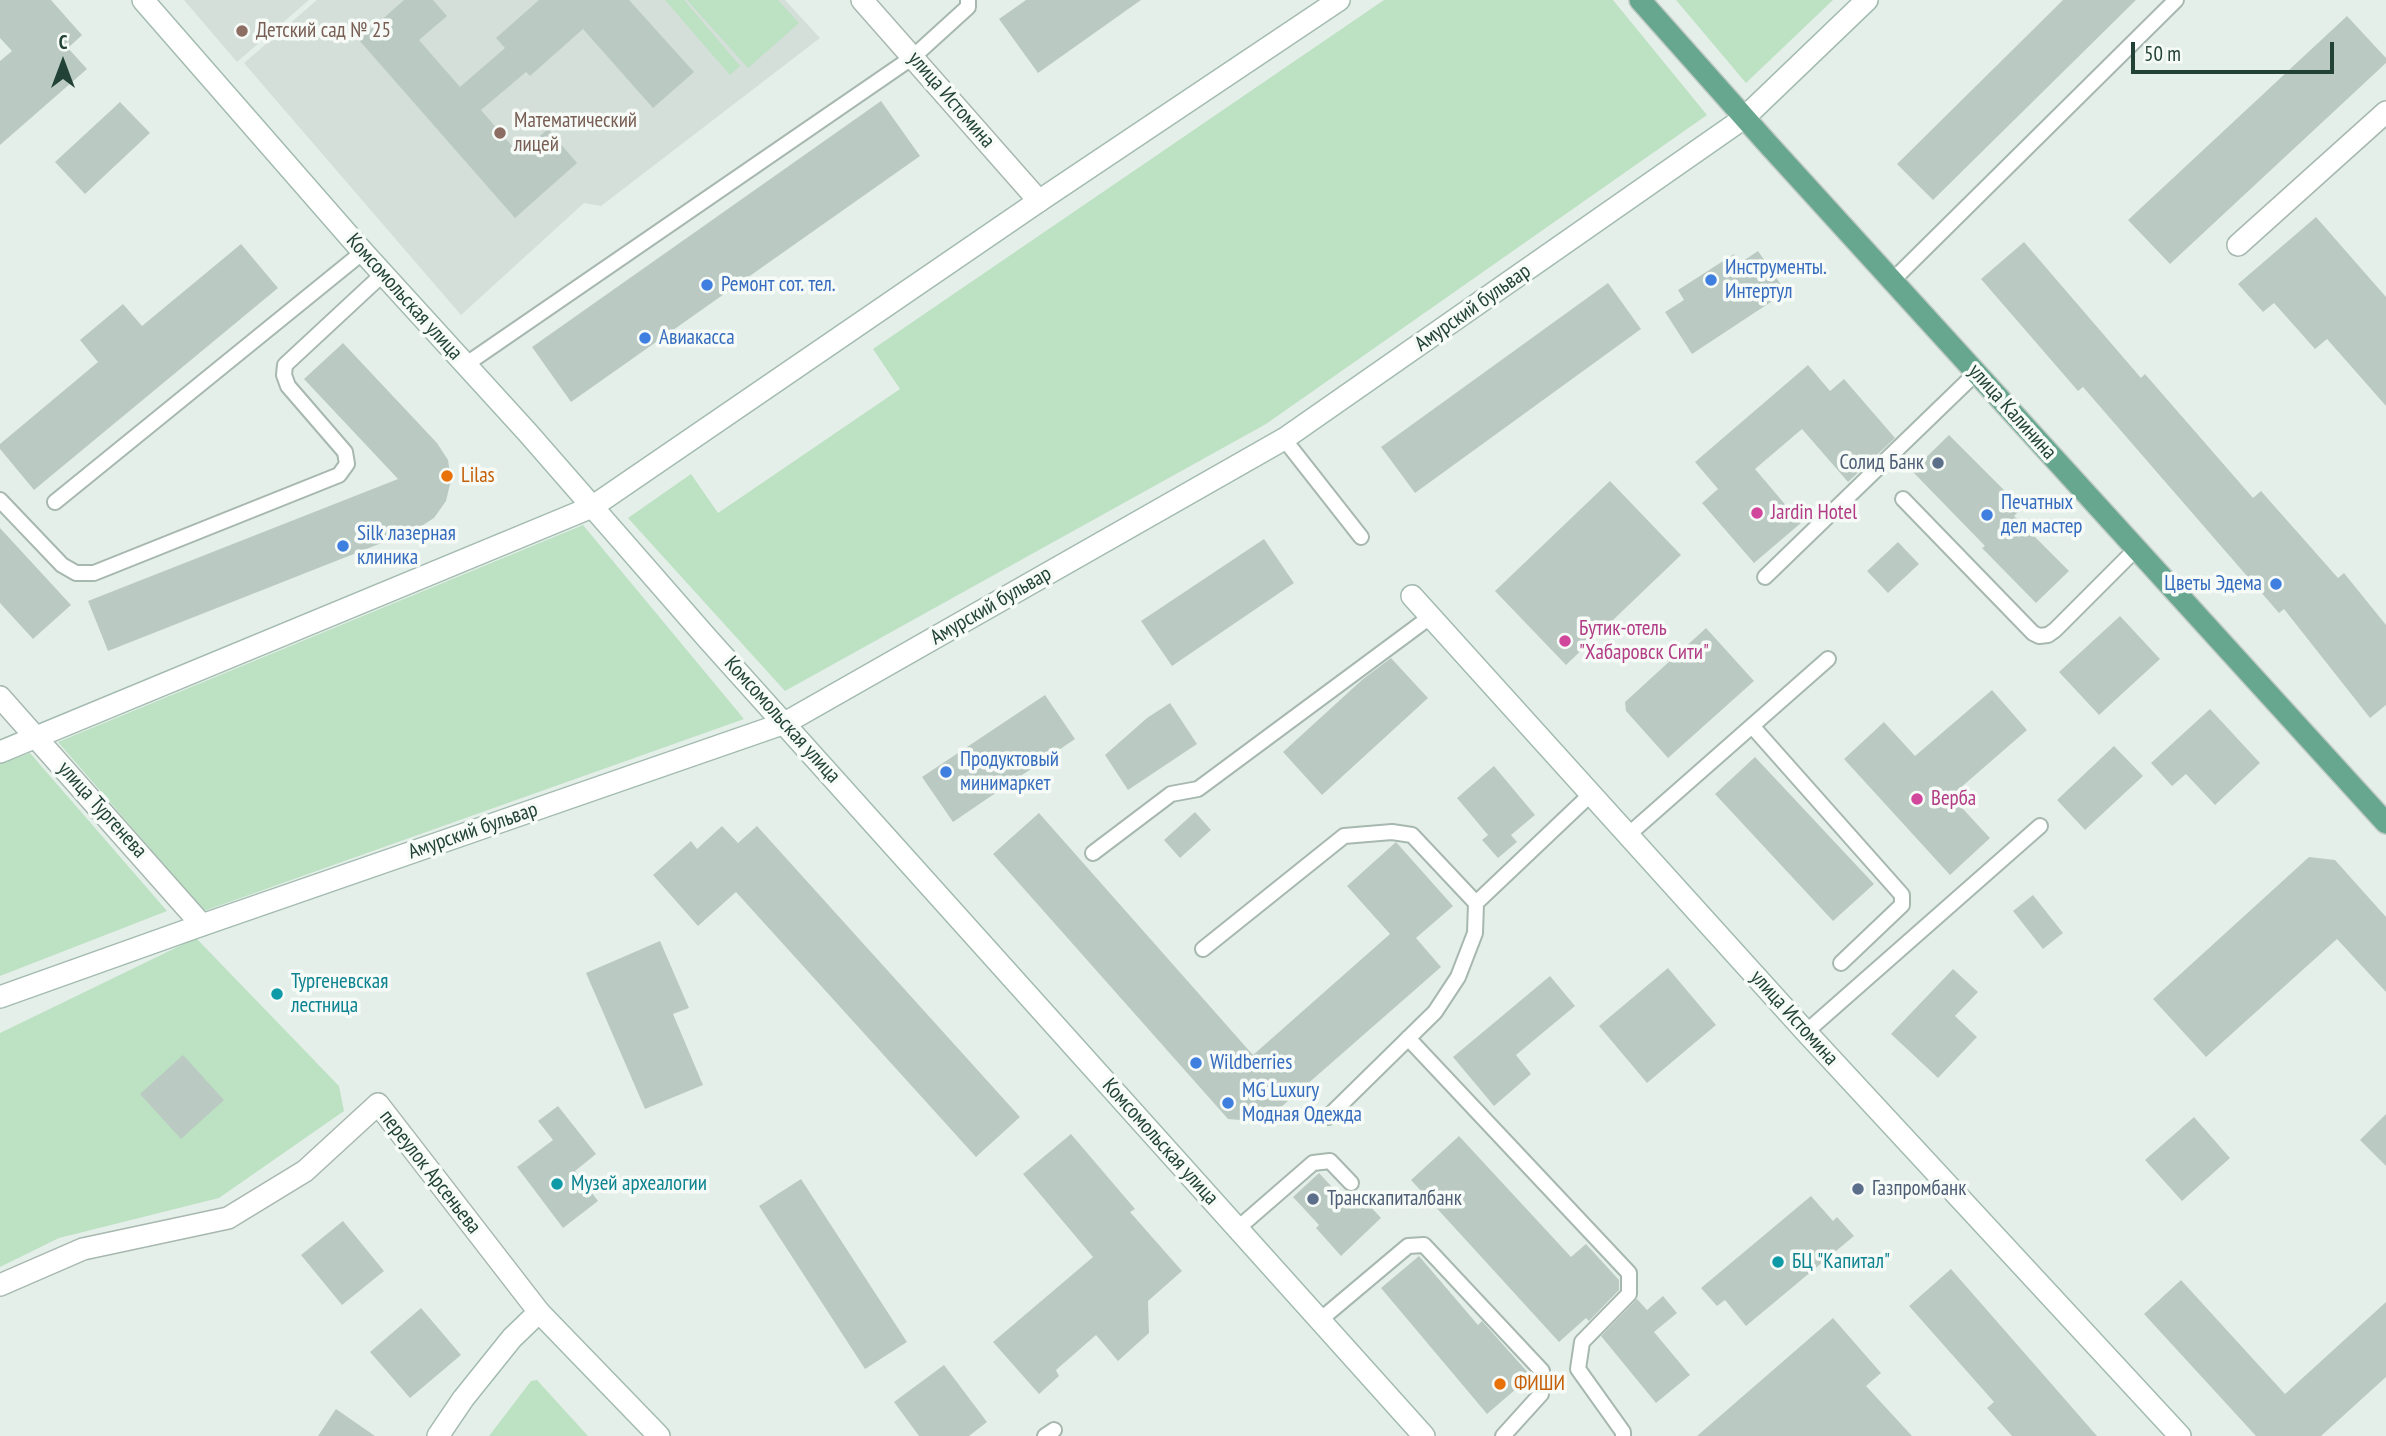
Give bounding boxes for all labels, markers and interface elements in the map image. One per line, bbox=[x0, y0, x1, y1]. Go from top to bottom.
place label: Детский сад № 25 bbox=[256, 18, 391, 44]
marker: Детский сад № 25 bbox=[234, 23, 250, 39]
north arrow bbox=[28, 28, 98, 98]
scale bar bbox=[2134, 28, 2337, 72]
text: С bbox=[59, 30, 67, 54]
text: 50 m bbox=[2144, 40, 2181, 67]
street label: улица Истомина bbox=[902, 47, 1000, 153]
place label: Математический лицей bbox=[514, 108, 637, 158]
marker: Математический лицей bbox=[492, 125, 508, 141]
street label: Комсомольская улица bbox=[341, 229, 467, 365]
place label: Инструменты. Интертул bbox=[1725, 255, 1827, 305]
street label: Амурский бульвар bbox=[1410, 259, 1536, 357]
place label: Ремонт сот. тел. bbox=[721, 272, 835, 298]
marker: Инструменты. Интертул bbox=[1703, 272, 1719, 288]
marker: Ремонт сот. тел. bbox=[699, 277, 715, 293]
place label: Авиакасса bbox=[659, 325, 735, 351]
marker: Авиакасса bbox=[637, 330, 653, 346]
street label: улица Калинина bbox=[1963, 359, 2061, 465]
place label: Солид Банк bbox=[1839, 450, 1924, 476]
marker: Солид Банк bbox=[1930, 455, 1946, 471]
place label: Lilas bbox=[461, 463, 495, 489]
marker: Lilas bbox=[439, 468, 455, 484]
place label: Печатных дел мастер bbox=[2001, 490, 2082, 540]
place label: Jardin Hotel bbox=[1771, 500, 1857, 526]
marker: Jardin Hotel bbox=[1749, 505, 1765, 521]
marker: Печатных дел мастер bbox=[1979, 507, 1995, 523]
place label: Silk лазерная клиника bbox=[357, 521, 456, 571]
marker: Silk лазерная клиника bbox=[335, 538, 351, 554]
street label: Амурский бульвар bbox=[926, 561, 1056, 651]
place label: Цветы Эдема bbox=[2164, 571, 2262, 597]
marker: Цветы Эдема bbox=[2268, 576, 2284, 592]
place label: Бутик-отель "Хабаровск Сити" bbox=[1579, 616, 1709, 666]
marker: Бутик-отель "Хабаровск Сити" bbox=[1557, 633, 1573, 649]
street label: Комсомольская улица bbox=[719, 652, 845, 788]
place label: Продуктовый минимаркет bbox=[960, 747, 1059, 797]
street label: улица Тургенева bbox=[52, 757, 152, 863]
marker: Продуктовый минимаркет bbox=[938, 764, 954, 780]
place label: Верба bbox=[1931, 786, 1976, 812]
marker: Верба bbox=[1909, 791, 1925, 807]
street label: Амурский бульвар bbox=[405, 797, 541, 865]
street label: улица Истомина bbox=[1745, 965, 1843, 1071]
place label: Тургеневская лестница bbox=[291, 969, 388, 1019]
marker: Тургеневская лестница bbox=[269, 986, 285, 1002]
place label: Wildberries bbox=[1210, 1050, 1292, 1076]
marker: Wildberries bbox=[1188, 1055, 1204, 1071]
street label: Комсомольская улица bbox=[1097, 1074, 1223, 1210]
place label: MG Luxury Модная Одежда bbox=[1242, 1078, 1362, 1128]
marker: MG Luxury Модная Одежда bbox=[1220, 1095, 1236, 1111]
street label: переулок Арсеньева bbox=[374, 1105, 486, 1239]
place label: Музей археалогии bbox=[571, 1171, 707, 1197]
marker: Музей археалогии bbox=[549, 1176, 565, 1192]
place label: Газпромбанк bbox=[1872, 1176, 1966, 1202]
marker: Газпромбанк bbox=[1850, 1181, 1866, 1197]
place label: Транскапиталбанк bbox=[1327, 1186, 1462, 1212]
marker: Транскапиталбанк bbox=[1305, 1191, 1321, 1207]
place label: БЦ "Капитал" bbox=[1792, 1249, 1890, 1275]
marker: БЦ "Капитал" bbox=[1770, 1254, 1786, 1270]
place label: ФИШИ bbox=[1514, 1371, 1565, 1397]
marker: ФИШИ bbox=[1492, 1376, 1508, 1392]

